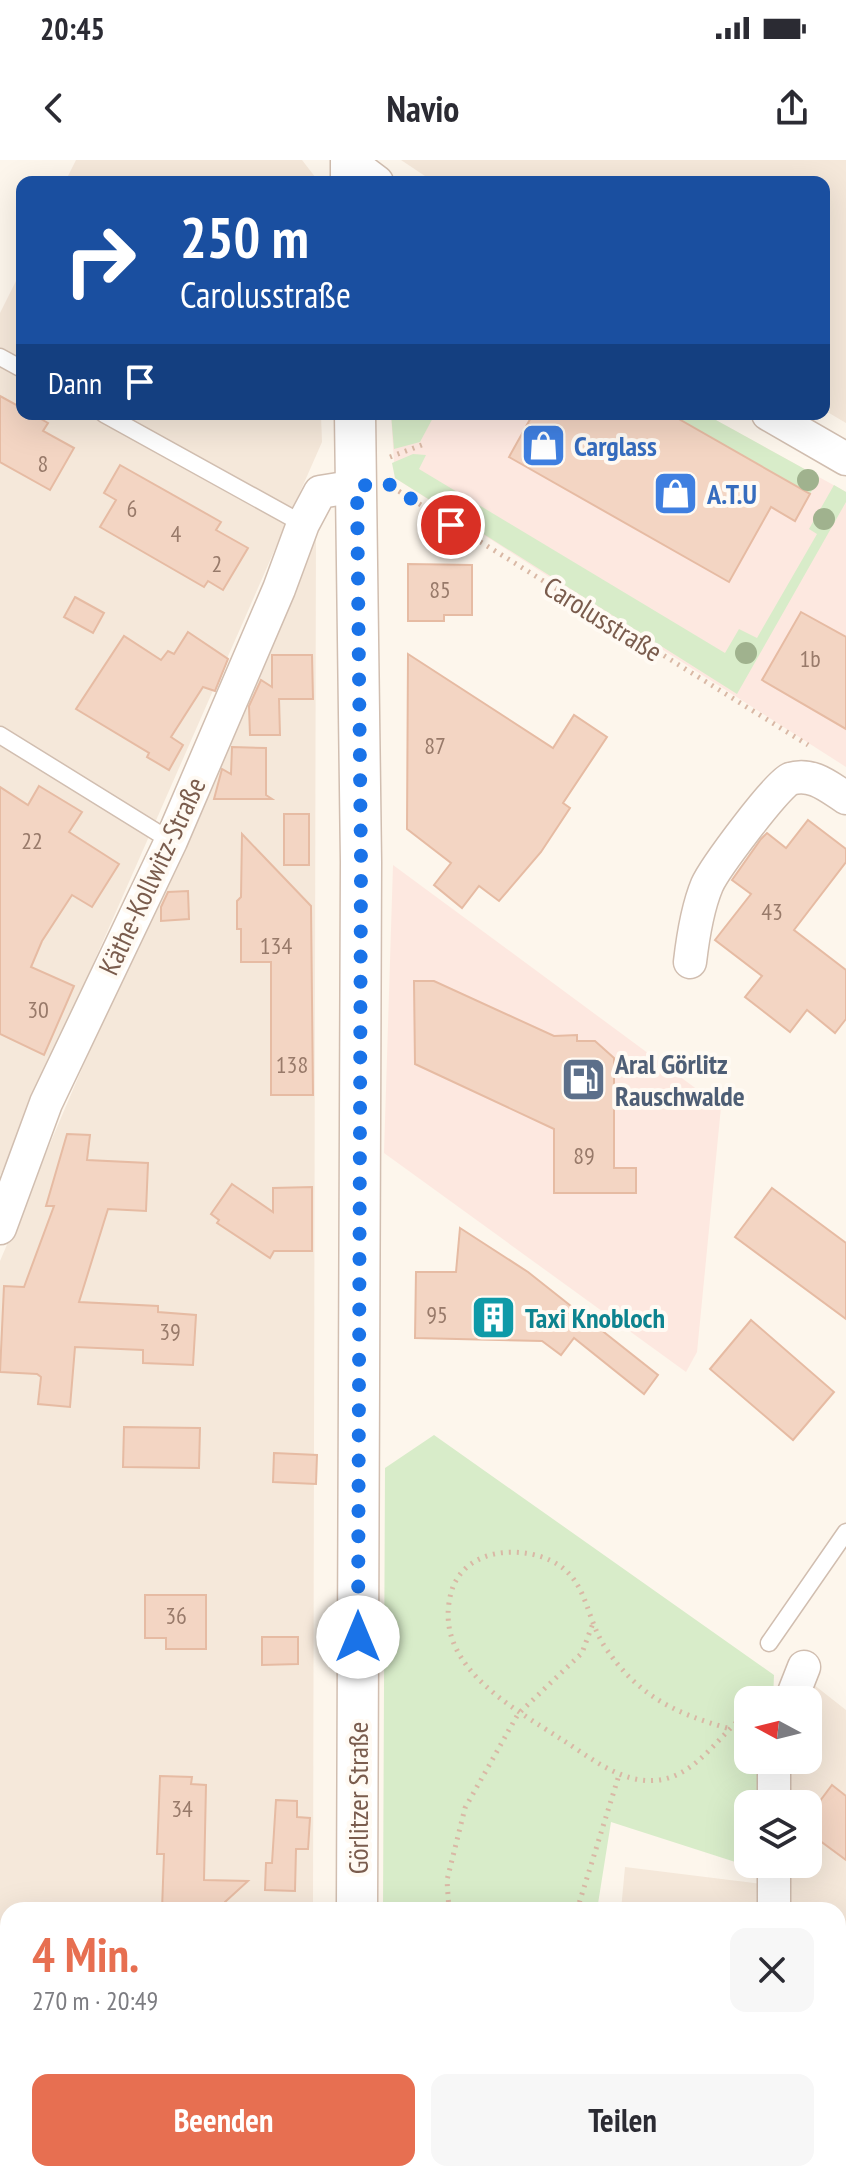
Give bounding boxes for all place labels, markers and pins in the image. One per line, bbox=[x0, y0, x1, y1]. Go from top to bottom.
shop icon: Carglass bbox=[519, 422, 567, 470]
place label: Carglass bbox=[574, 427, 657, 464]
shop icon: A.T.U bbox=[652, 470, 700, 518]
place label: A.T.U bbox=[706, 475, 757, 512]
pin bbox=[417, 491, 485, 559]
place label: Aral Görlitz Rauschwalde bbox=[614, 1045, 745, 1114]
fuel station icon: Aral Görlitz Rauschwalde bbox=[560, 1056, 608, 1104]
building icon: Taxi Knobloch bbox=[470, 1294, 518, 1342]
place label: Taxi Knobloch bbox=[525, 1299, 665, 1336]

